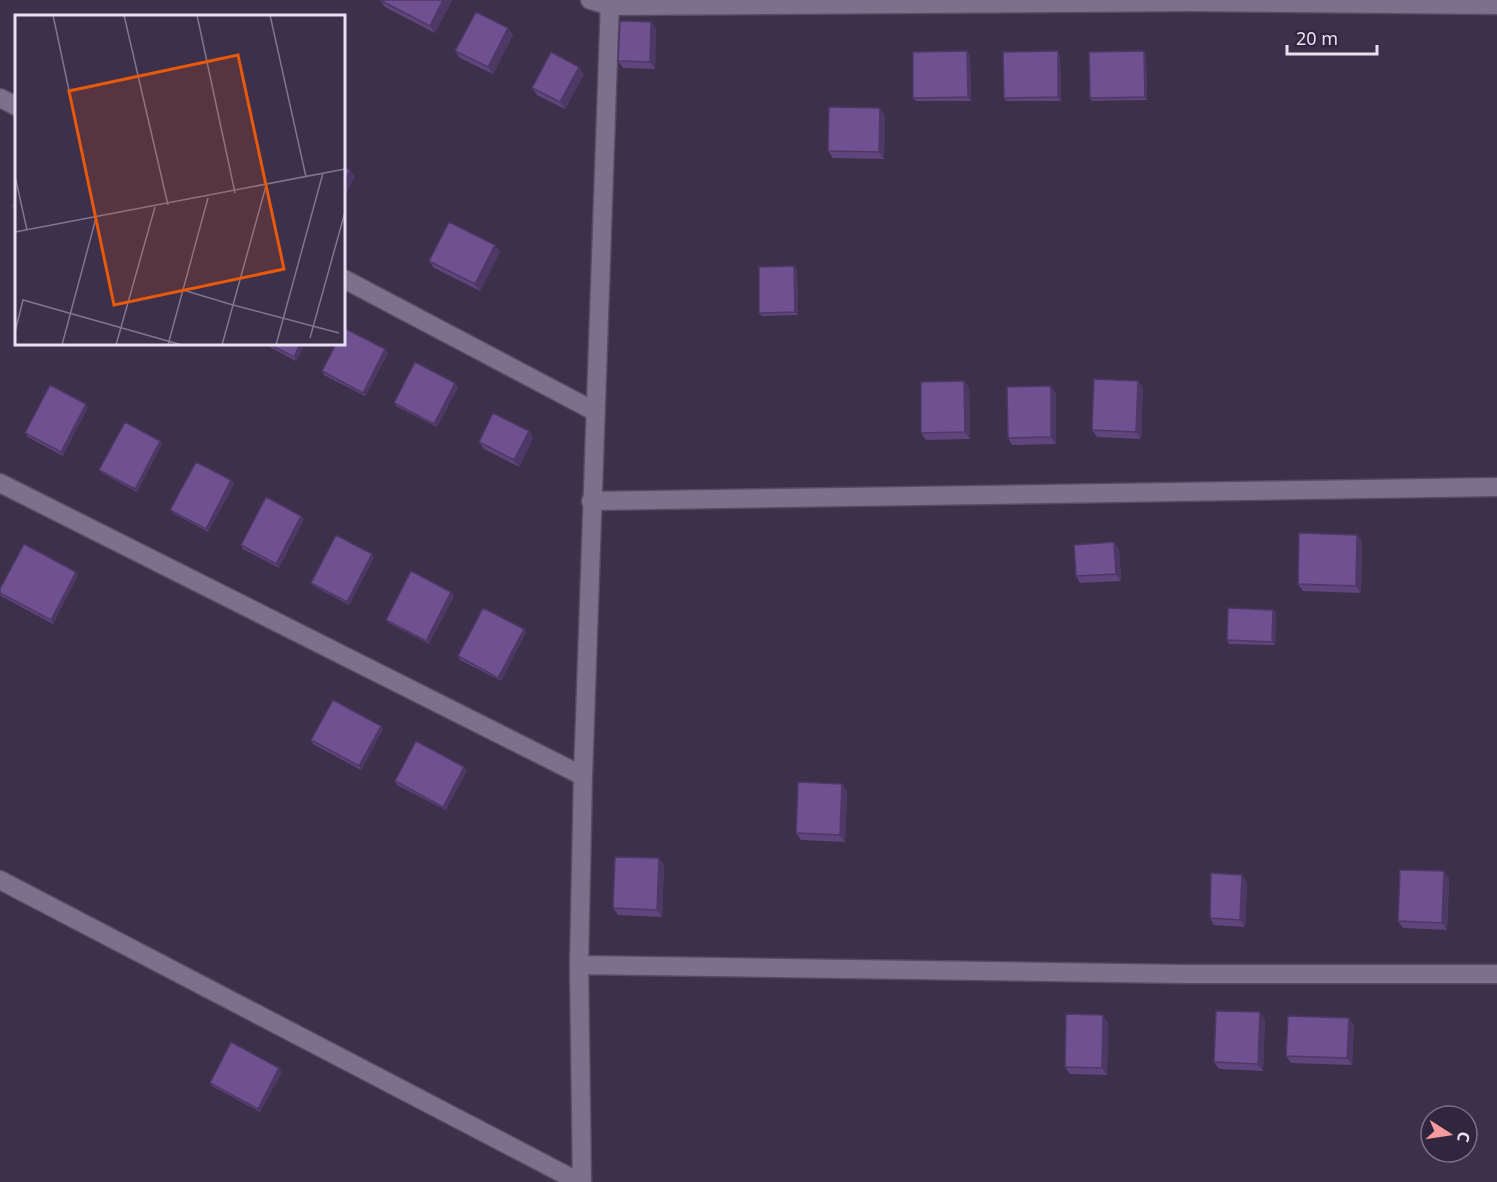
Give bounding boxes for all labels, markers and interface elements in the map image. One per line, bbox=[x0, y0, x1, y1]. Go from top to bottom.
inset map bbox=[15, 15, 345, 345]
scale bar bbox=[1287, 18, 1377, 56]
text: 20 m bbox=[1296, 26, 1338, 50]
north arrow bbox=[1419, 1104, 1479, 1164]
text: С bbox=[1452, 1130, 1476, 1144]

